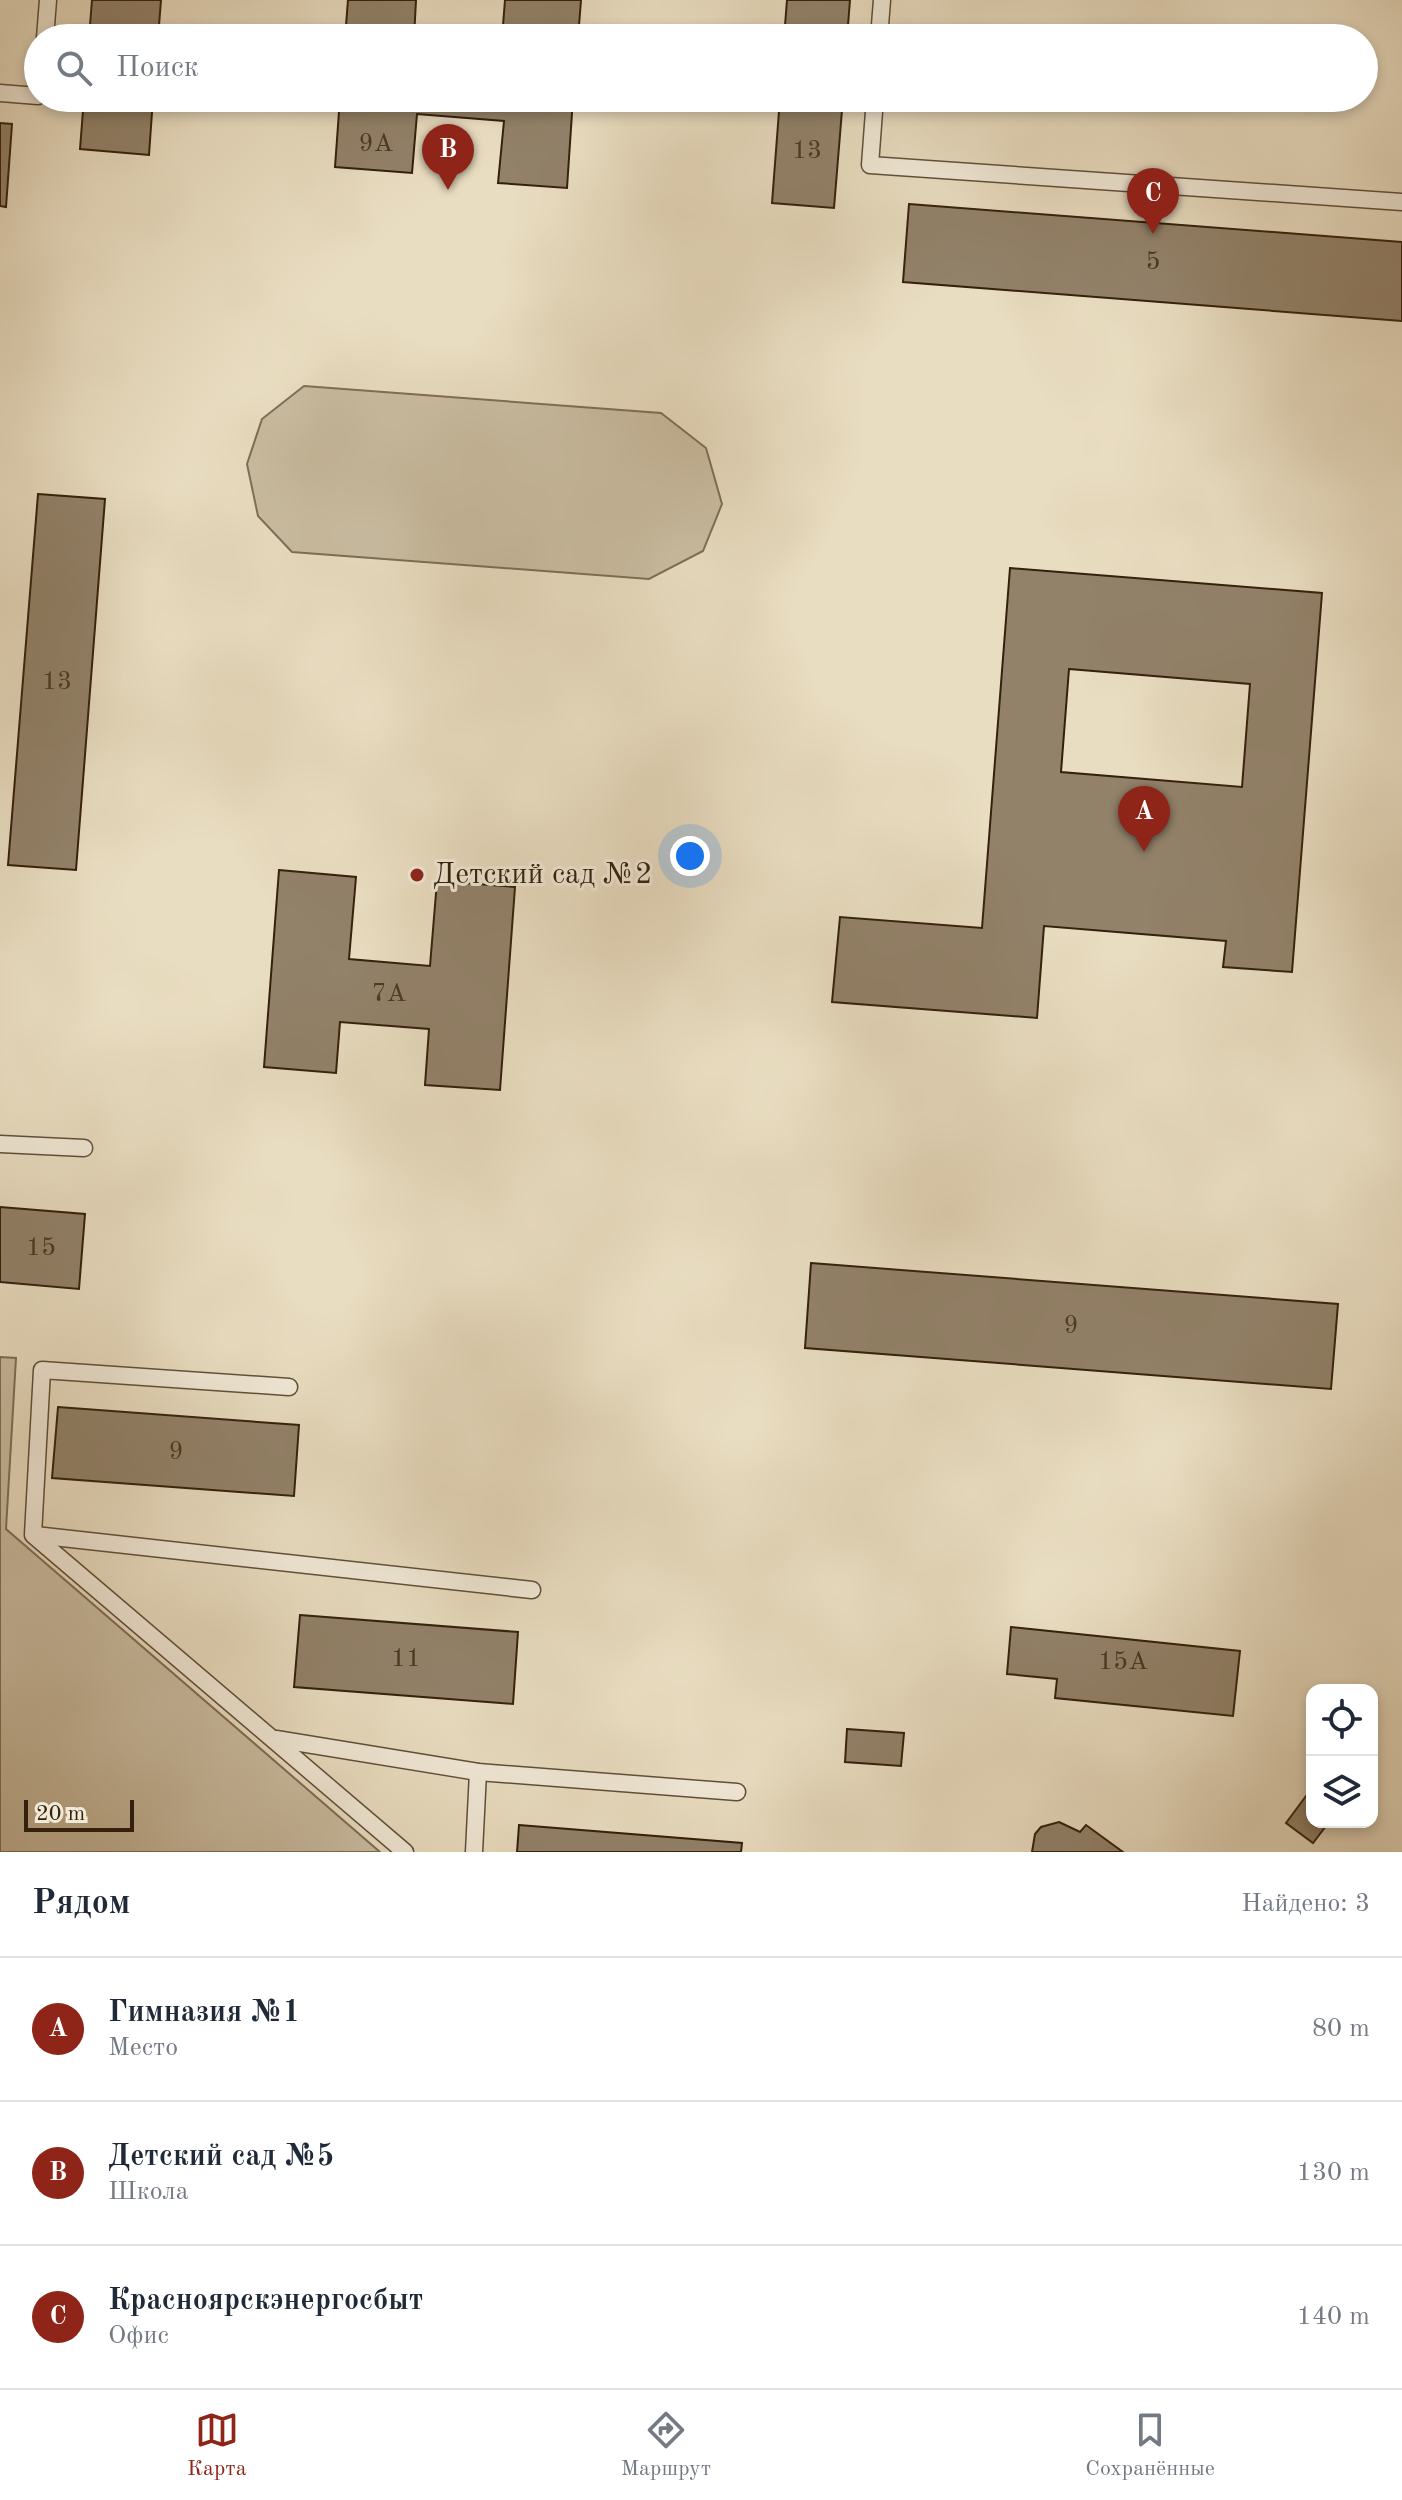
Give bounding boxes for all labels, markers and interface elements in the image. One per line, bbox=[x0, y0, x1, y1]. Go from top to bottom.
search box bbox=[24, 24, 1378, 112]
icon: search bbox=[52, 46, 96, 90]
text: Поиск bbox=[116, 53, 199, 83]
pin: B bbox=[422, 124, 474, 190]
house number: 9А bbox=[359, 131, 394, 157]
house number: 13 bbox=[792, 138, 822, 164]
pin: C bbox=[1127, 168, 1179, 234]
house number: 5 bbox=[1145, 249, 1161, 275]
house number: 13 bbox=[42, 669, 72, 695]
pin: A bbox=[1118, 786, 1170, 852]
your location bbox=[670, 836, 710, 876]
place label: Детский сад №2 bbox=[433, 860, 652, 890]
marker: Детский сад №2 bbox=[408, 866, 426, 884]
house number: 7А bbox=[372, 981, 407, 1007]
house number: 15 bbox=[26, 1235, 56, 1261]
house number: 9 bbox=[1063, 1313, 1079, 1339]
house number: 9 bbox=[168, 1439, 184, 1465]
house number: 11 bbox=[391, 1646, 421, 1672]
house number: 15А bbox=[1098, 1649, 1148, 1675]
map controls bbox=[1306, 1684, 1378, 1828]
button: locate bbox=[1306, 1684, 1378, 1756]
button: layers bbox=[1306, 1756, 1378, 1828]
scale bar bbox=[24, 1796, 134, 1832]
text: 20 m bbox=[36, 1803, 85, 1825]
text: Рядом bbox=[32, 1887, 131, 1921]
text: Найдено: 3 bbox=[1241, 1891, 1370, 1917]
text: Гимназия №1 bbox=[108, 1998, 300, 2028]
text: A bbox=[48, 2016, 68, 2042]
text: 80 m bbox=[1312, 2016, 1370, 2042]
text: Место bbox=[108, 2035, 178, 2061]
text: Детский сад №5 bbox=[108, 2142, 334, 2172]
text: B bbox=[49, 2160, 67, 2186]
text: 130 m bbox=[1297, 2160, 1370, 2186]
text: Школа bbox=[108, 2179, 189, 2205]
text: Красноярскэнергосбыт bbox=[108, 2286, 423, 2316]
text: C bbox=[49, 2304, 67, 2330]
text: 140 m bbox=[1297, 2304, 1370, 2330]
text: Офис bbox=[108, 2323, 169, 2349]
tab: Карта bbox=[187, 2408, 247, 2483]
tab: Маршрут bbox=[621, 2408, 711, 2483]
tab: Сохранённые bbox=[1085, 2408, 1215, 2483]

